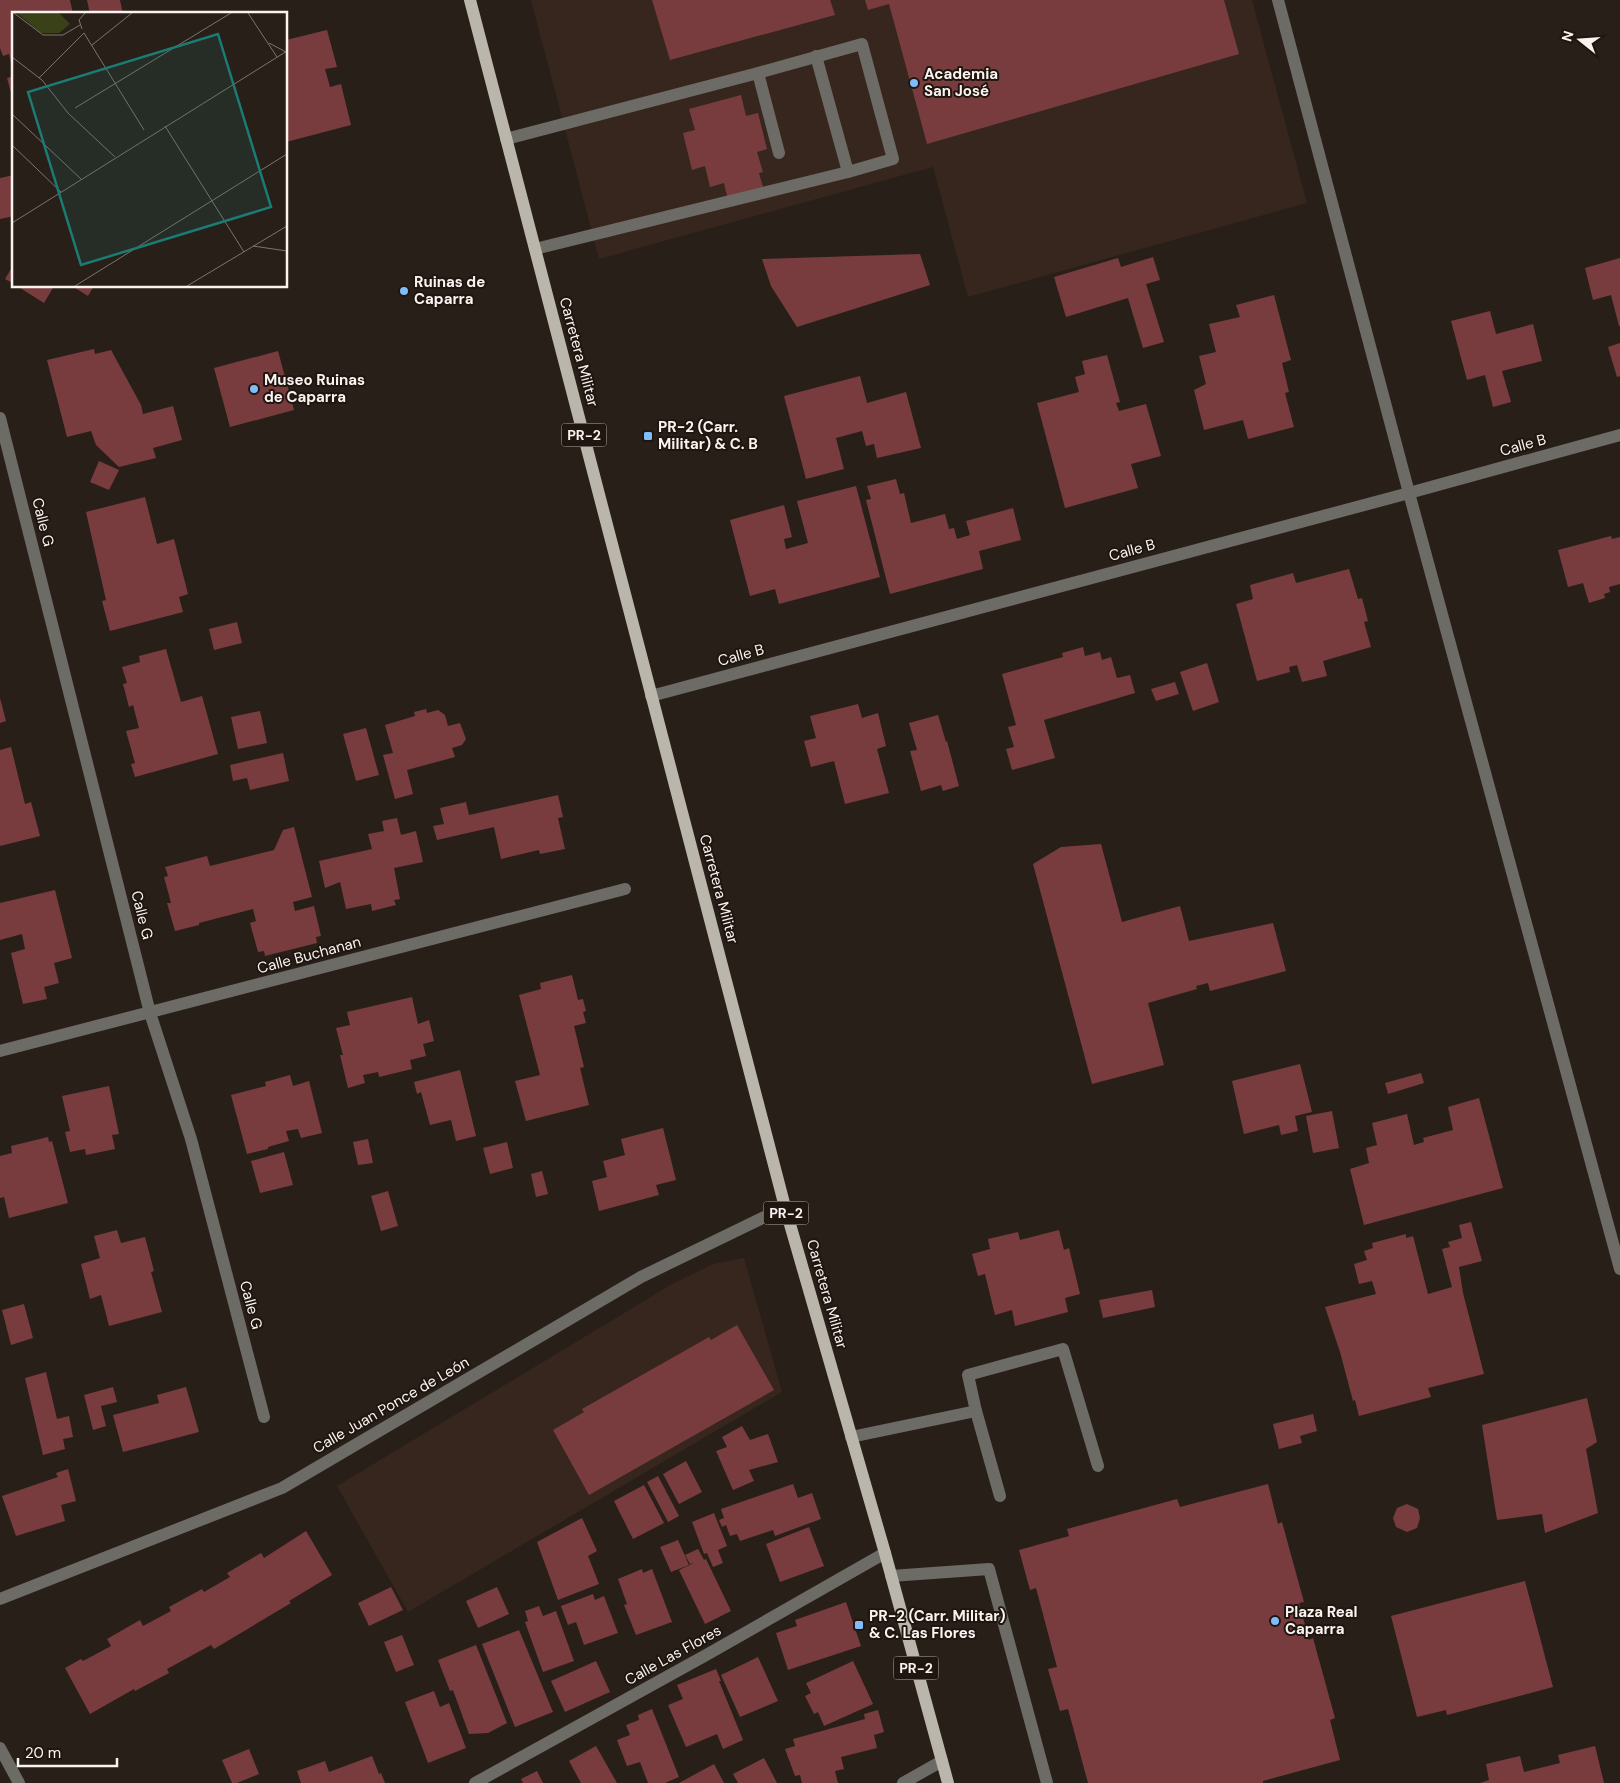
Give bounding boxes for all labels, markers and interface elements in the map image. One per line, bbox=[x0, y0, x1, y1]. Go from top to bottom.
inset map bbox=[12, 12, 288, 288]
north arrow bbox=[1555, 15, 1605, 65]
text: N bbox=[1557, 29, 1578, 44]
place label: Academia San José bbox=[924, 64, 998, 101]
marker: Academia San José bbox=[908, 77, 920, 89]
place label: Ruinas de Caparra bbox=[414, 272, 485, 309]
marker: Ruinas de Caparra bbox=[398, 285, 410, 297]
street label: Carretera Militar bbox=[555, 295, 603, 409]
place label: Museo Ruinas de Caparra bbox=[264, 370, 365, 407]
marker: Museo Ruinas de Caparra bbox=[248, 383, 260, 395]
place label: PR-2 (Carr. Militar) & C. B bbox=[658, 417, 758, 454]
road number: PR-2 bbox=[562, 424, 606, 446]
street label: Calle B bbox=[1498, 429, 1548, 461]
marker: PR-2 (Carr. Militar) & C. B bbox=[642, 430, 654, 442]
street label: Calle G bbox=[27, 496, 59, 548]
street label: Calle B bbox=[1107, 534, 1157, 566]
street label: Calle B bbox=[716, 639, 766, 671]
street label: Carretera Militar bbox=[695, 832, 743, 946]
street label: Calle G bbox=[126, 889, 158, 941]
street label: Calle Buchanan bbox=[255, 932, 363, 978]
road number: PR-2 bbox=[764, 1202, 808, 1224]
street label: Carretera Militar bbox=[802, 1237, 852, 1351]
street label: Calle G bbox=[235, 1279, 267, 1331]
street label: Calle Juan Ponce de León bbox=[309, 1352, 473, 1458]
place label: Plaza Real Caparra bbox=[1285, 1602, 1358, 1639]
place label: PR-2 (Carr. Militar) & C. Las Flores bbox=[869, 1606, 1006, 1643]
marker: Plaza Real Caparra bbox=[1269, 1615, 1281, 1627]
marker: PR-2 (Carr. Militar) & C. Las Flores bbox=[853, 1619, 865, 1631]
street label: Calle Las Flores bbox=[621, 1620, 725, 1690]
road number: PR-2 bbox=[894, 1656, 938, 1680]
scale bar bbox=[18, 1736, 116, 1768]
text: 20 m bbox=[25, 1743, 61, 1763]

